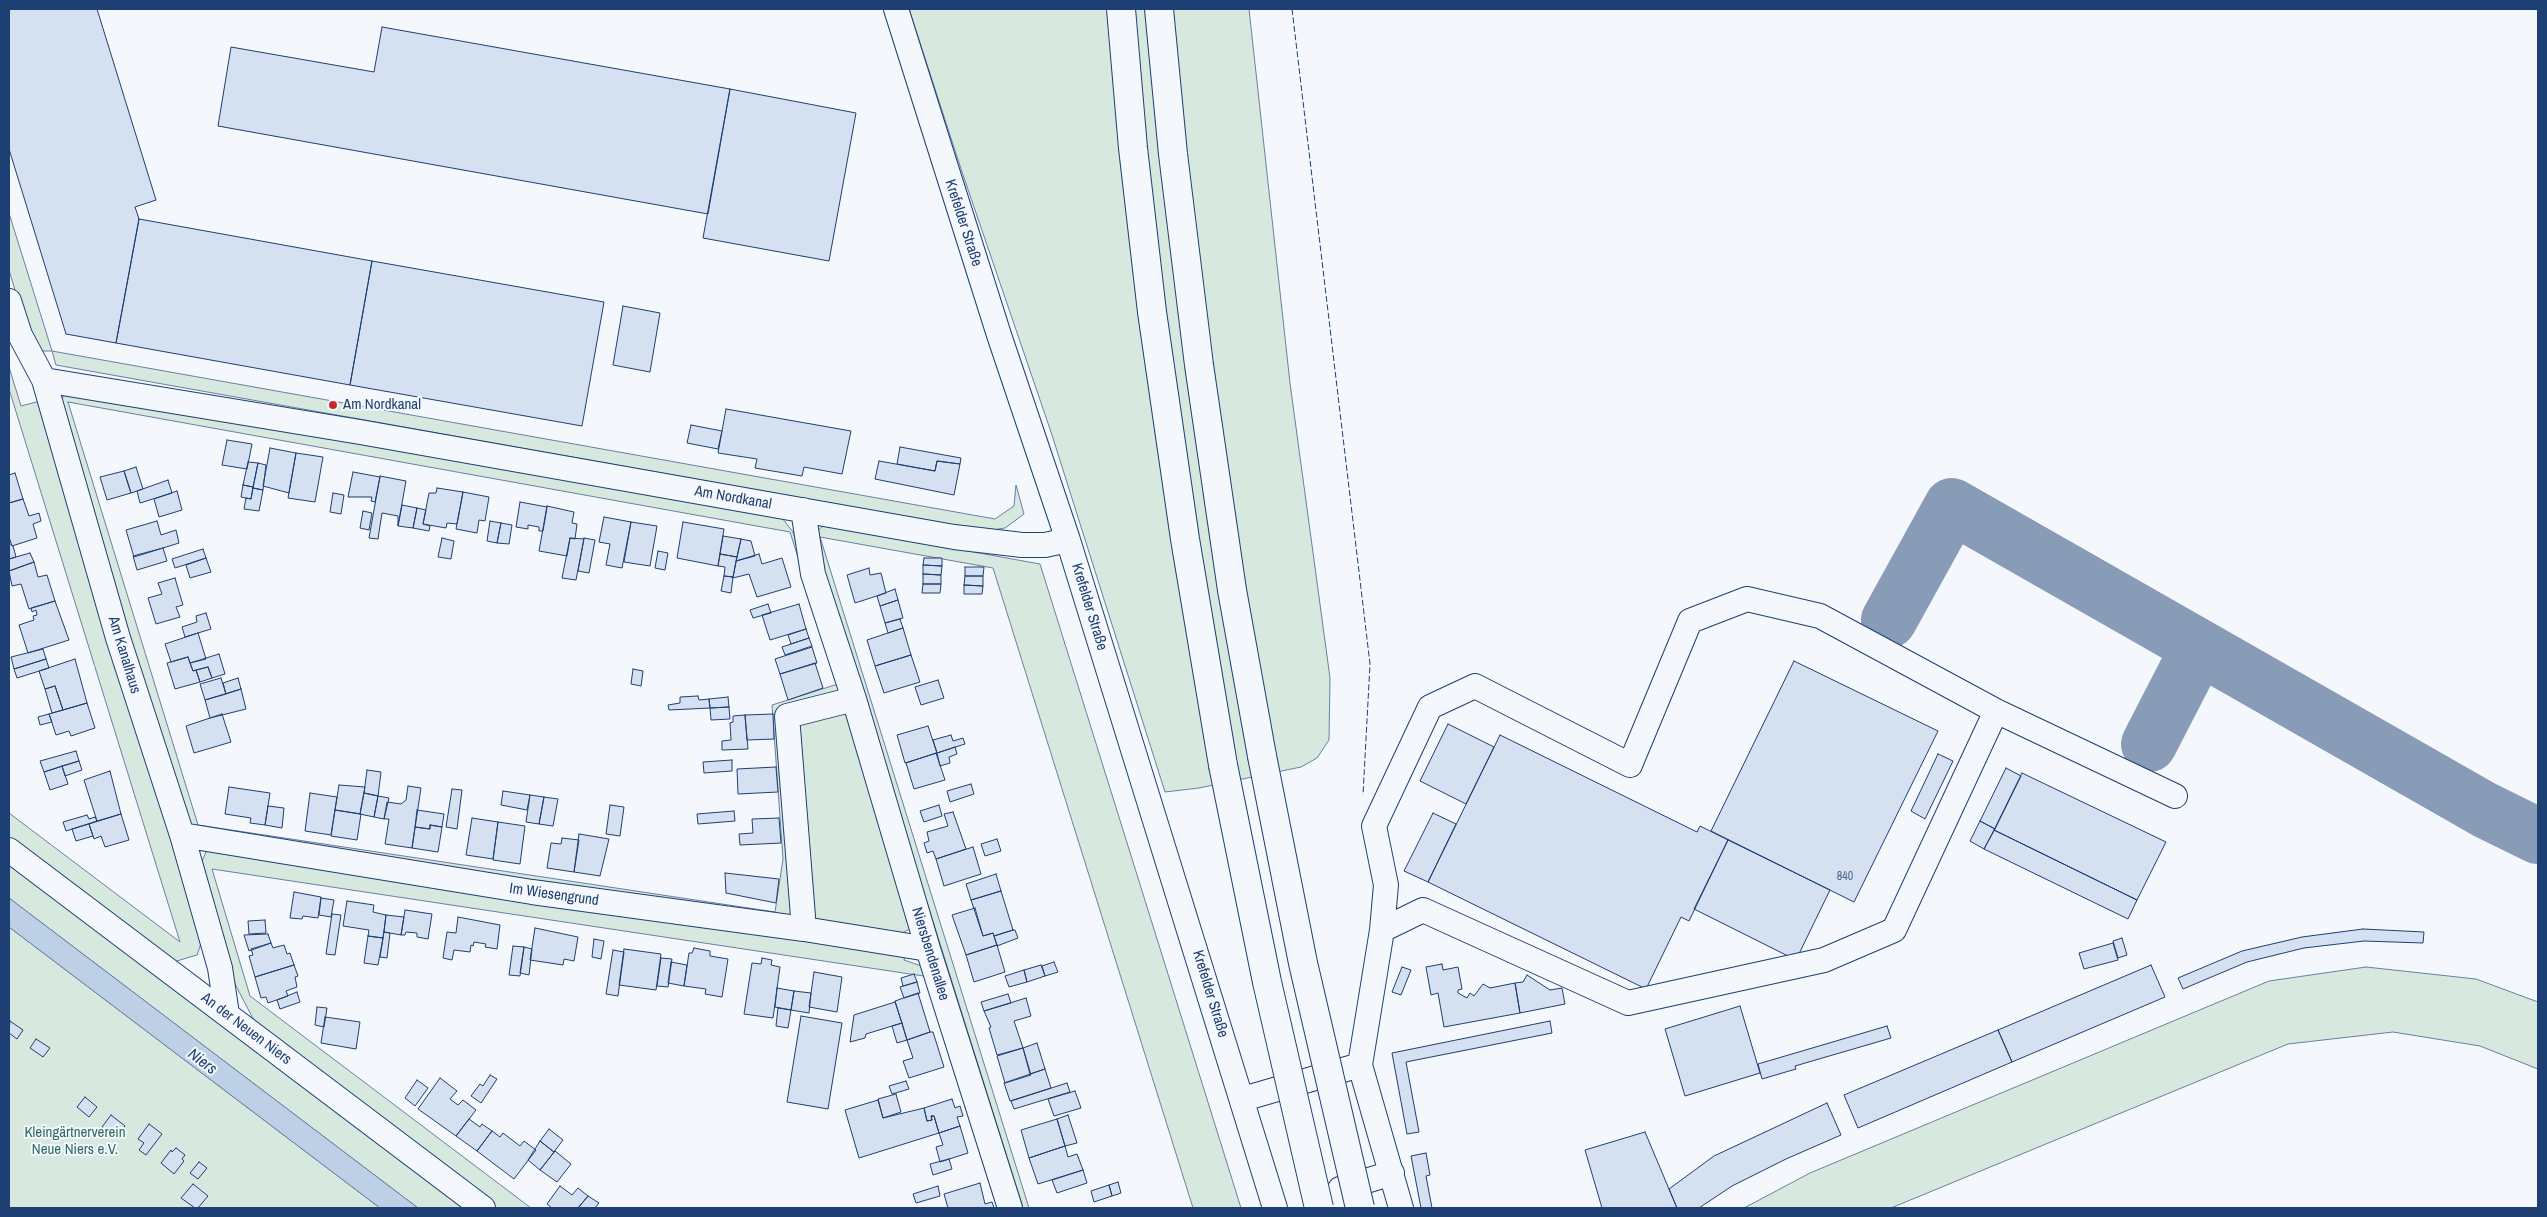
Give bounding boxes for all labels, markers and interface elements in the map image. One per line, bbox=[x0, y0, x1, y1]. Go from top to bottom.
street label: Krefelder Straße bbox=[940, 177, 986, 269]
place label: Am Nordkanal bbox=[343, 396, 421, 414]
marker: Am Nordkanal bbox=[327, 399, 339, 411]
street label: Am Nordkanal bbox=[693, 482, 773, 514]
street label: Krefelder Straße bbox=[1067, 561, 1111, 653]
street label: Am Kanalhaus bbox=[104, 614, 144, 696]
house number: 840 bbox=[1837, 870, 1853, 884]
street label: Im Wiesengrund bbox=[508, 880, 600, 910]
street label: Niersbendenallee bbox=[907, 905, 953, 1003]
street label: Krefelder Straße bbox=[1188, 948, 1232, 1040]
street label: An der Neuen Niers bbox=[197, 989, 295, 1069]
water label: Niers bbox=[184, 1045, 220, 1079]
park label: Kleingärtnerverein Neue Niers e.V. bbox=[24, 1124, 126, 1159]

